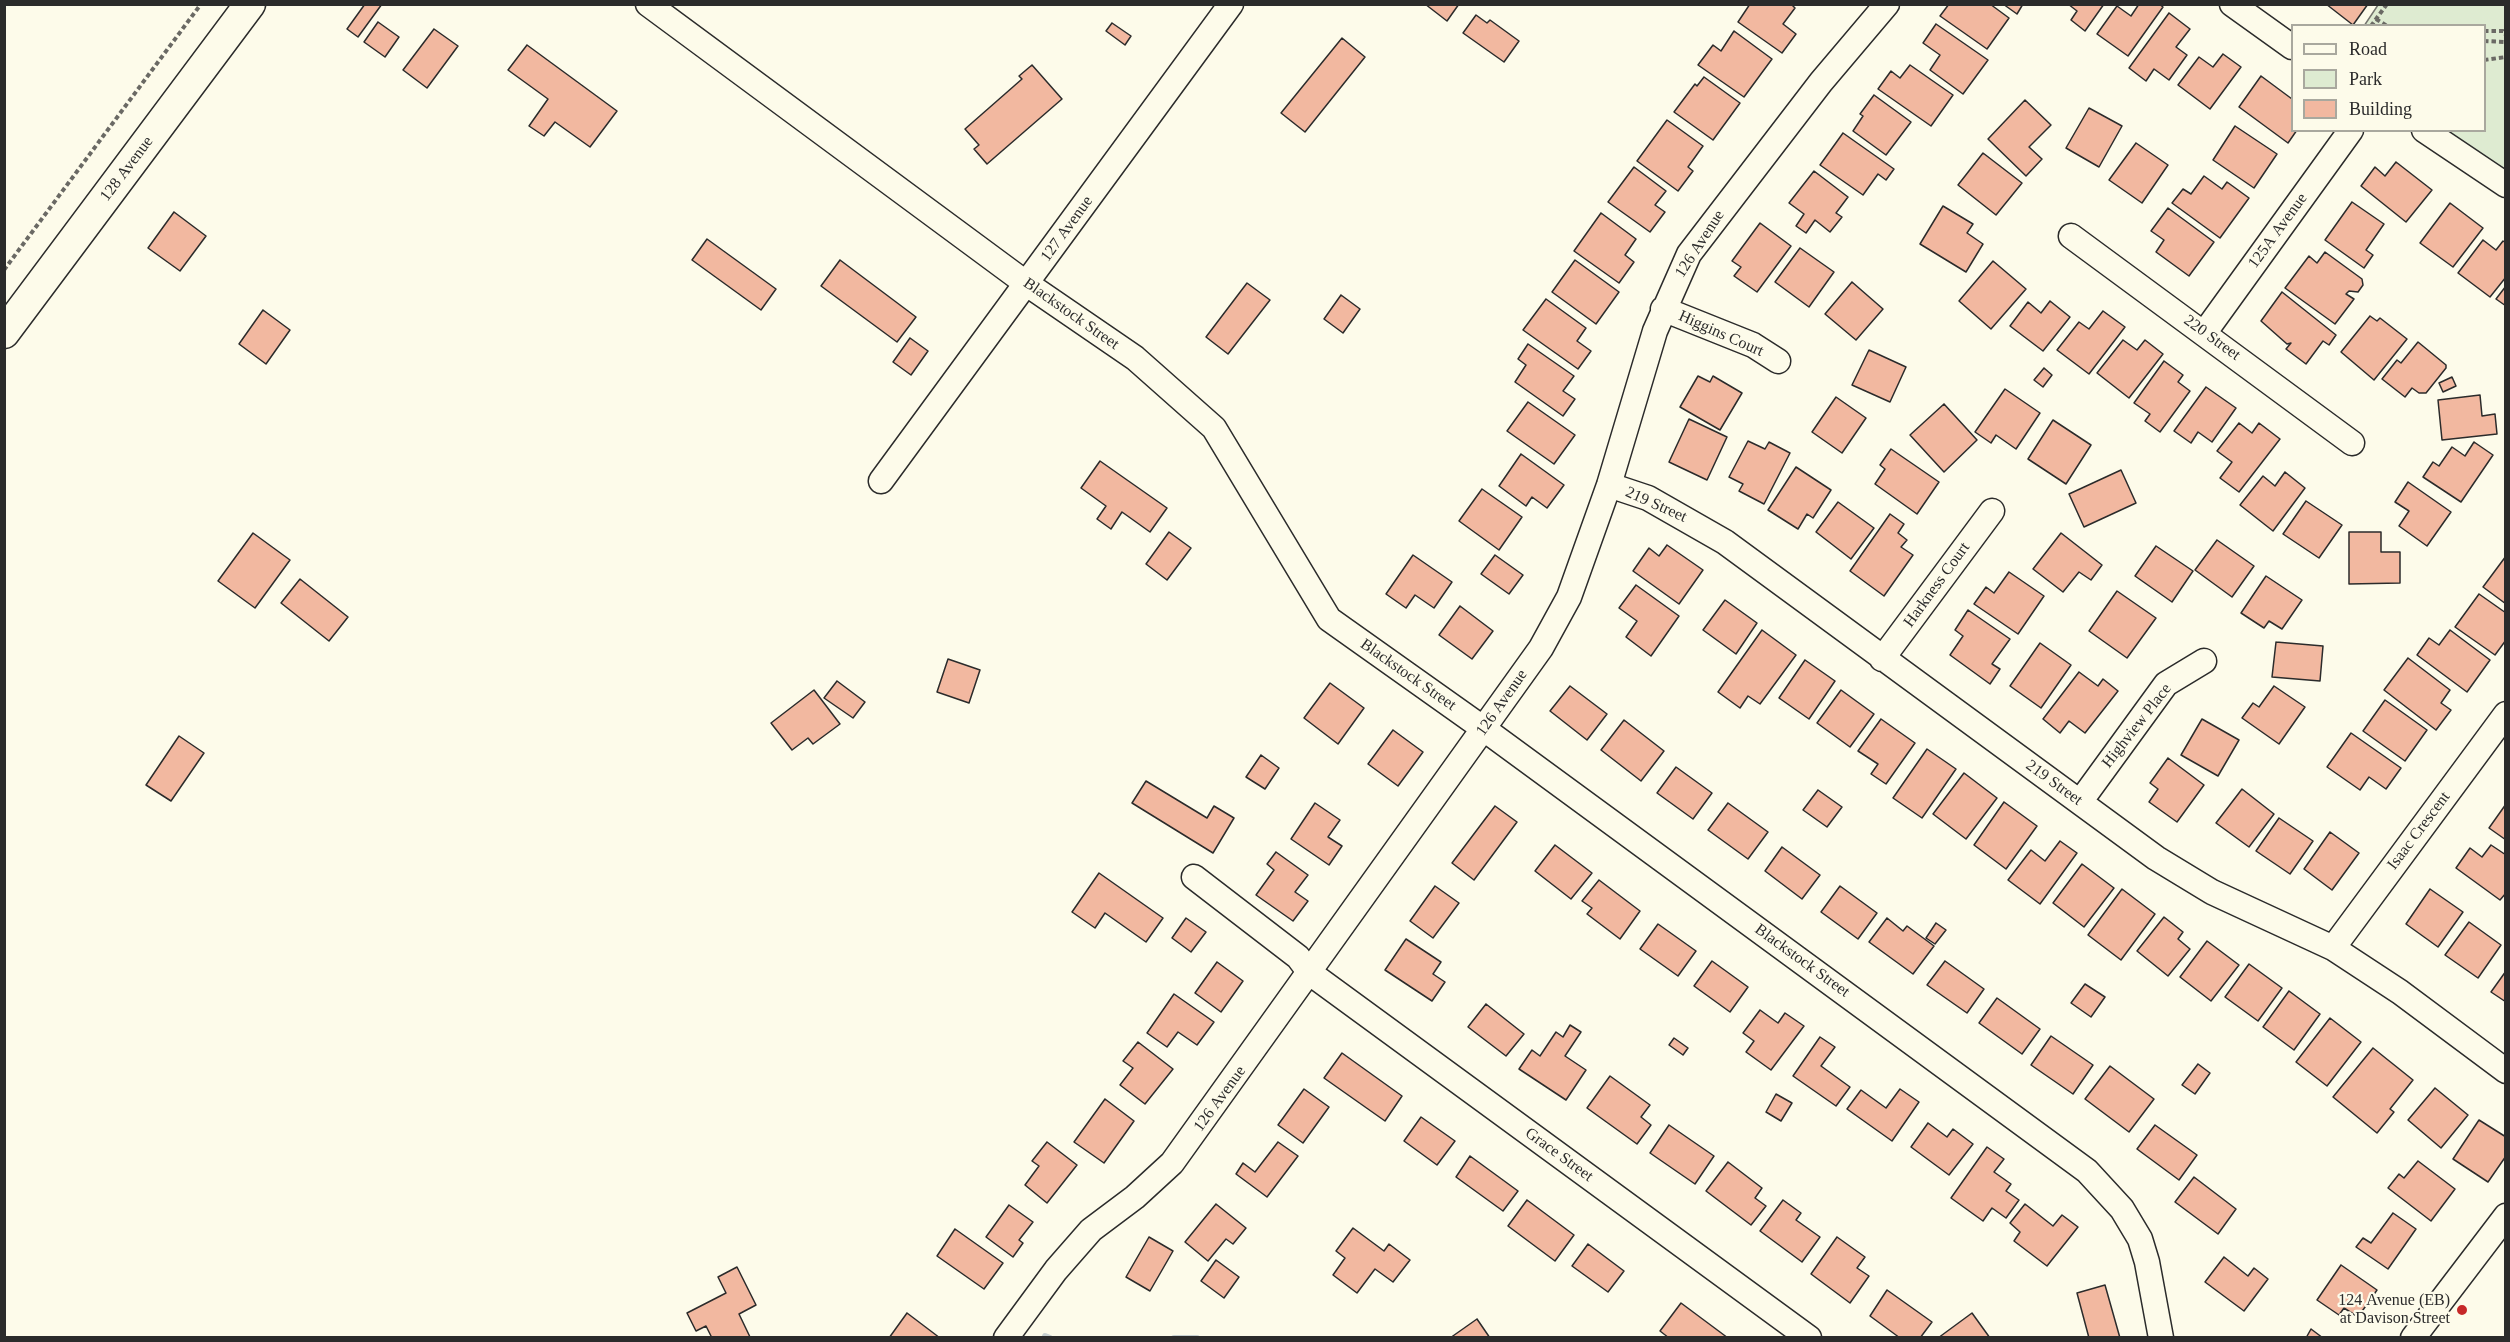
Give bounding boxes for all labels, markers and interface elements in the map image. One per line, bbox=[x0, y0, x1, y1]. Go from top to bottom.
legend bbox=[2291, 24, 2486, 132]
text: Road bbox=[2349, 39, 2387, 59]
text: Park bbox=[2349, 69, 2382, 89]
text: Building bbox=[2349, 99, 2412, 119]
street label: 128 Avenue bbox=[96, 133, 158, 205]
street label: 125A Avenue bbox=[2244, 190, 2312, 272]
street label: 127 Avenue bbox=[1037, 192, 1097, 266]
street label: 126 Avenue bbox=[1671, 207, 1729, 281]
street label: Blackstock Street bbox=[1019, 274, 1123, 354]
street label: Higgins Court bbox=[1675, 307, 1767, 361]
street label: 220 Street bbox=[2180, 311, 2244, 365]
street label: 219 Street bbox=[1622, 483, 1690, 527]
street label: Harkness Court bbox=[1900, 539, 1974, 631]
street label: Blackstock Street bbox=[1356, 635, 1460, 715]
street label: 126 Avenue bbox=[1472, 666, 1532, 740]
street label: Highview Place bbox=[2098, 680, 2176, 772]
street label: 219 Street bbox=[2022, 756, 2086, 810]
street label: Isaac Crescent bbox=[2383, 788, 2455, 874]
street label: Blackstock Street bbox=[1751, 920, 1853, 1002]
street label: 126 Avenue bbox=[1190, 1062, 1250, 1136]
street label: Grace Street bbox=[1521, 1124, 1597, 1186]
place label: 124 Avenue (EB) at Davison Street bbox=[2338, 1291, 2450, 1329]
marker: 124 Avenue (EB) at Davison Street bbox=[2455, 1303, 2469, 1317]

